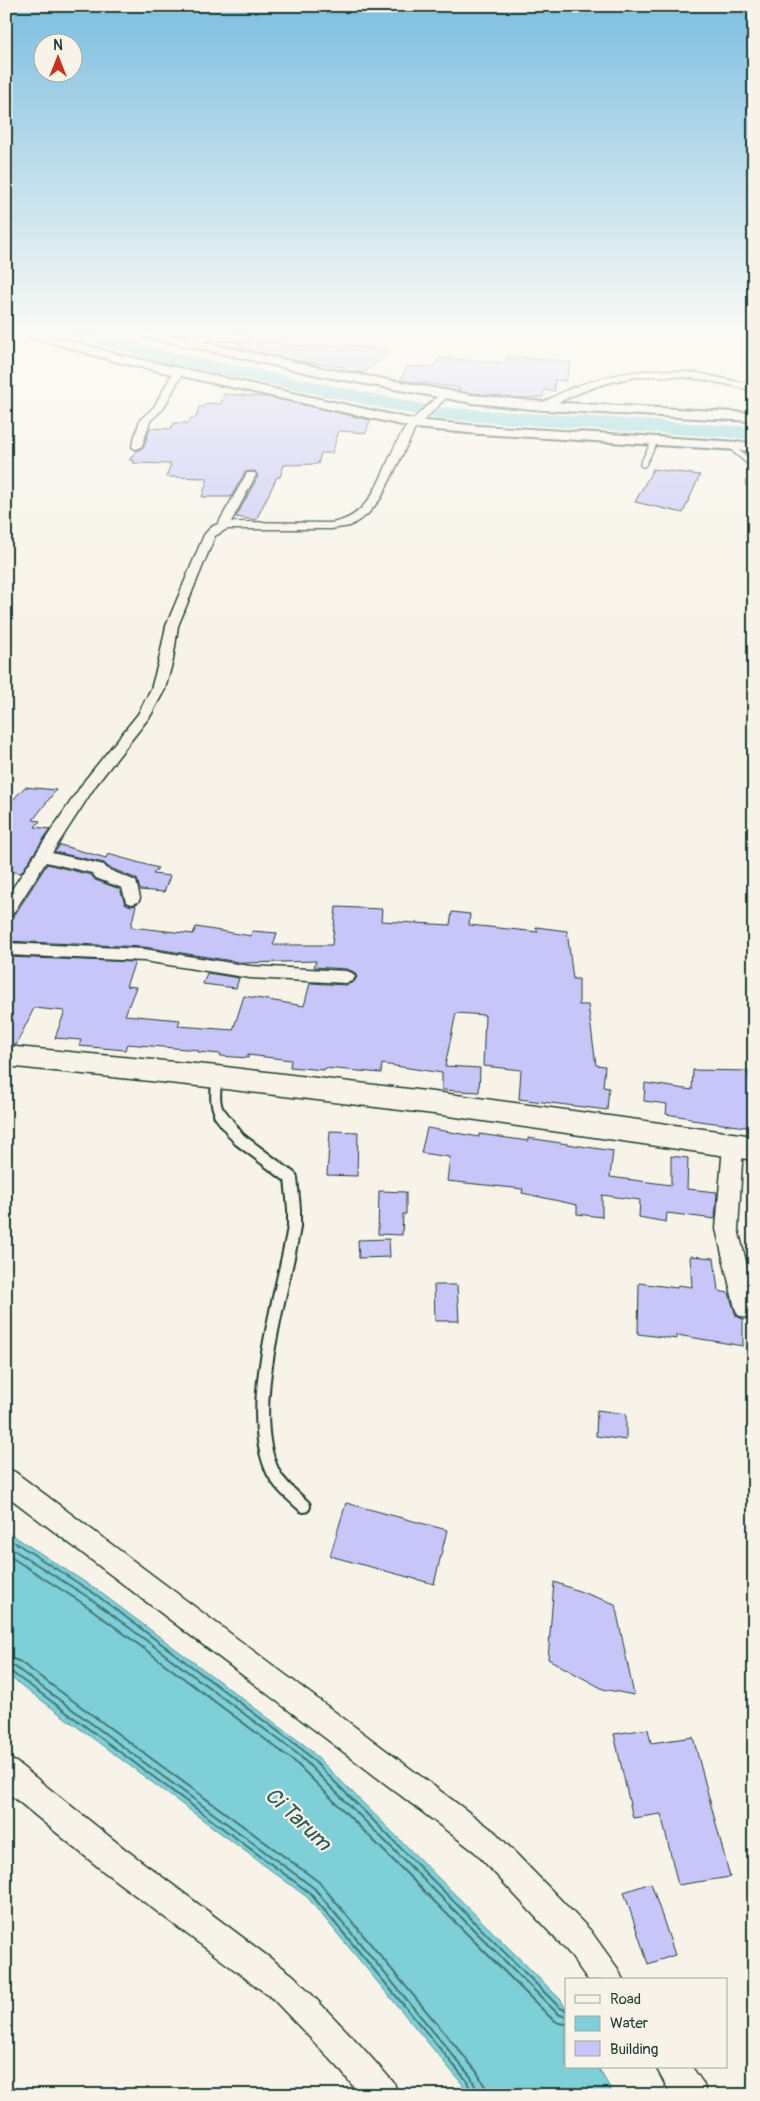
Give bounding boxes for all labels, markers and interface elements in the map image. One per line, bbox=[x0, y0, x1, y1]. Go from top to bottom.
north arrow bbox=[32, 32, 82, 82]
text: N bbox=[53, 37, 63, 54]
water label: Ci Tarum bbox=[259, 1781, 338, 1858]
legend bbox=[565, 1978, 728, 2068]
text: Road bbox=[610, 1990, 641, 2009]
text: Water bbox=[610, 2014, 649, 2033]
text: Building bbox=[610, 2040, 658, 2059]

